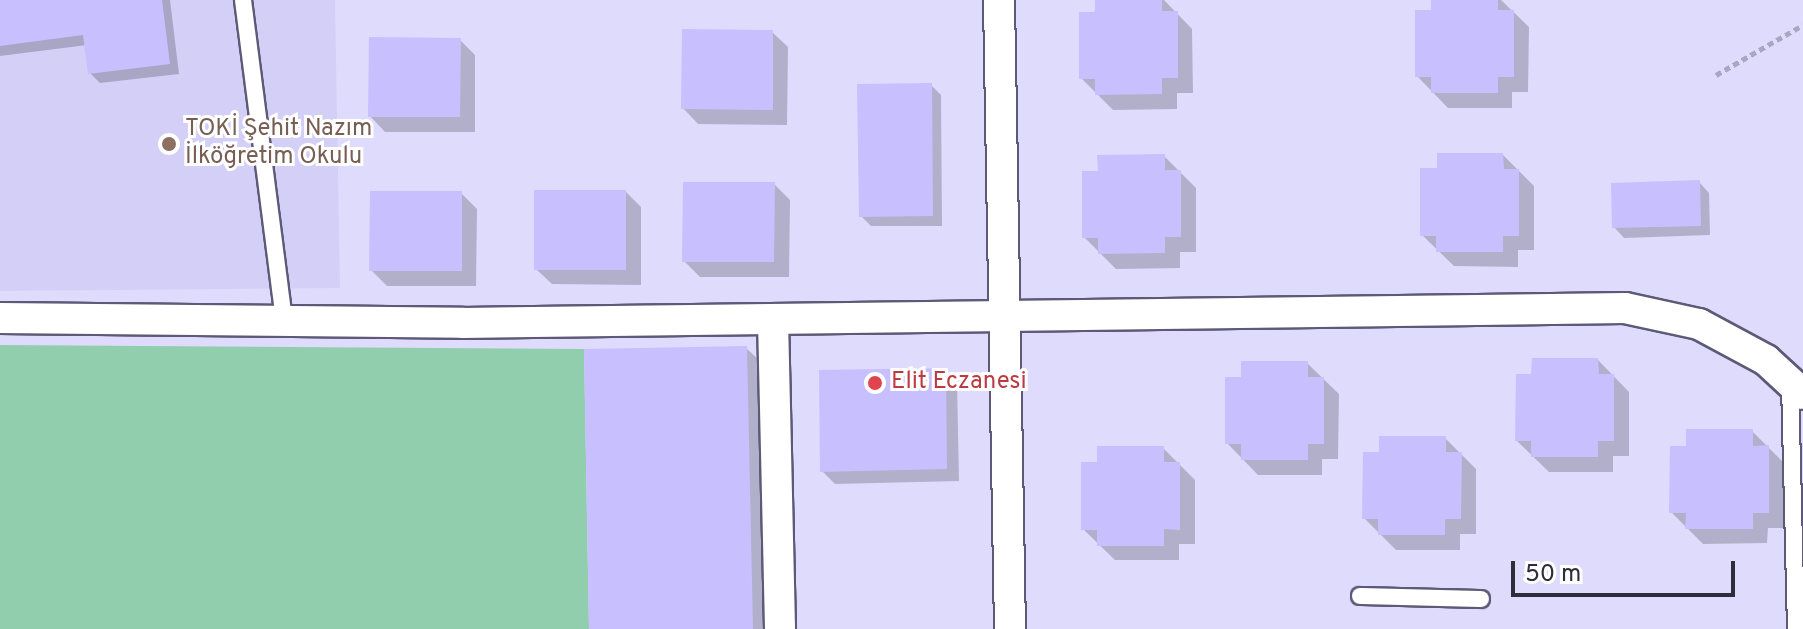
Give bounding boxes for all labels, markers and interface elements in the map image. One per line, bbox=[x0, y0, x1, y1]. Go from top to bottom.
place label: TOKİ Şehit Nazım İlköğretim Okulu bbox=[185, 116, 372, 172]
marker: TOKİ Şehit Nazım İlköğretim Okulu bbox=[160, 135, 178, 153]
place label: Elit Eczanesi bbox=[891, 369, 1027, 397]
marker: Elit Eczanesi bbox=[866, 374, 884, 392]
scale bar bbox=[1515, 545, 1739, 595]
text: 50 m bbox=[1525, 560, 1581, 590]

